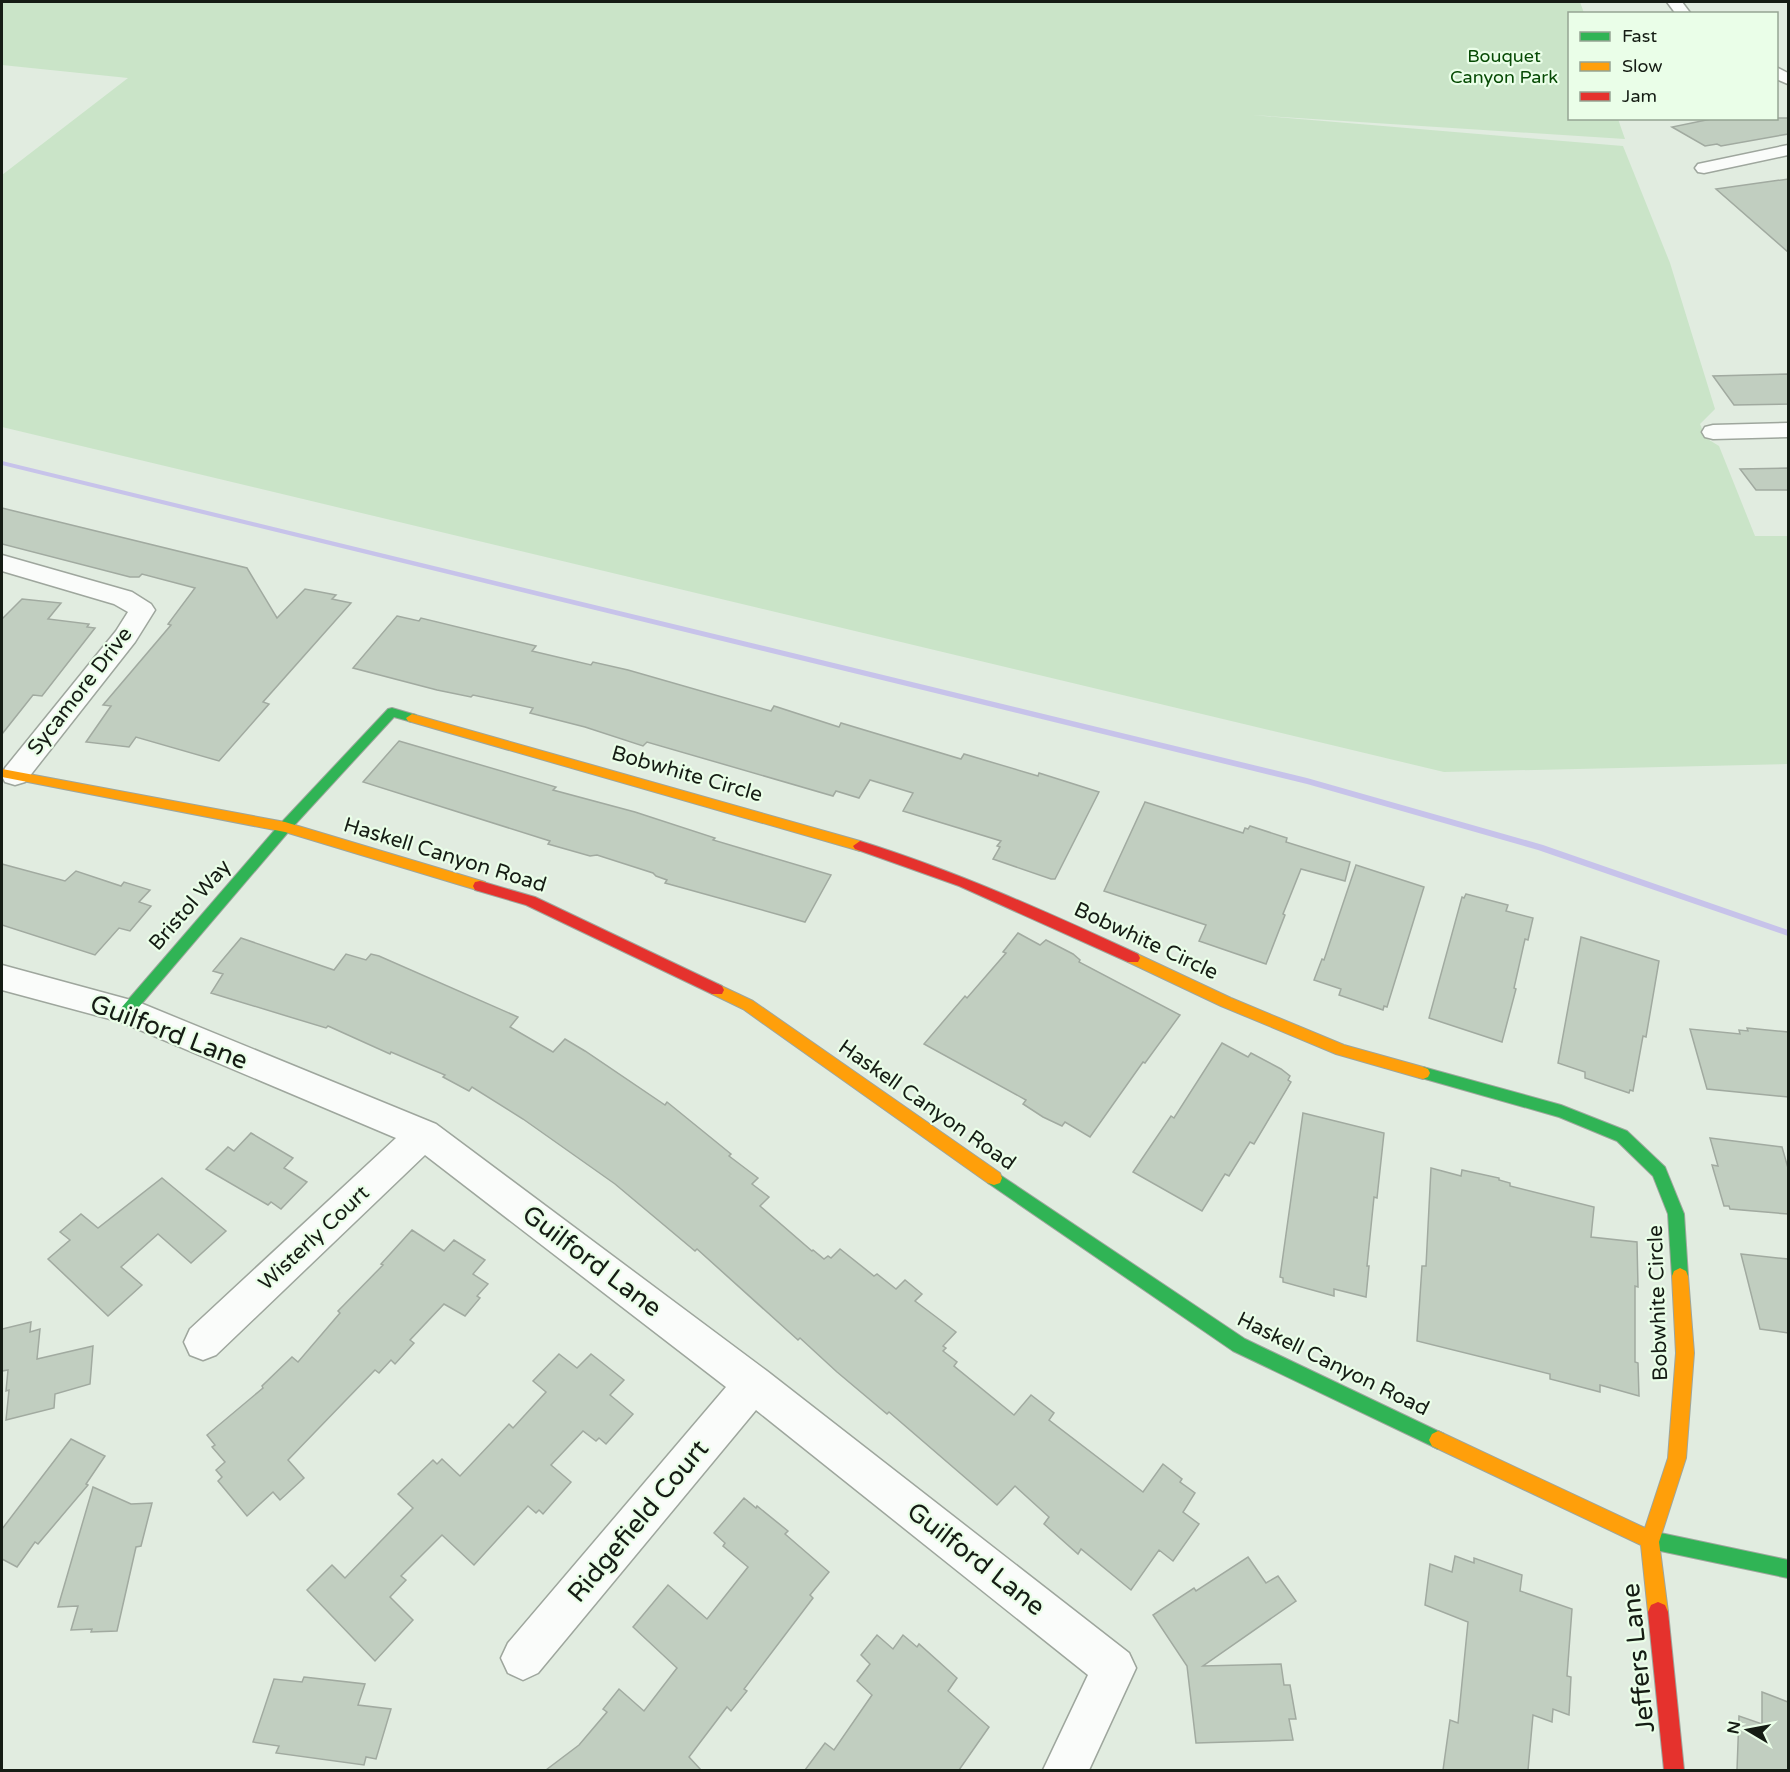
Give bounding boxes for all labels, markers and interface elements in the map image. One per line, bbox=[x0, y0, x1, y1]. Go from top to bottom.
legend bbox=[1568, 12, 1778, 120]
text: Fast bbox=[1622, 25, 1657, 47]
park label: Bouquet Canyon Park bbox=[1450, 45, 1558, 88]
text: Slow bbox=[1622, 55, 1663, 77]
text: Jam bbox=[1622, 85, 1657, 107]
street label: Sycamore Drive bbox=[22, 622, 138, 760]
street label: Bobwhite Circle bbox=[609, 740, 766, 808]
street label: Haskell Canyon Road bbox=[341, 812, 549, 898]
street label: Bristol Way bbox=[144, 854, 236, 956]
street label: Bobwhite Circle bbox=[1070, 897, 1222, 985]
street label: Guilford Lane bbox=[86, 988, 252, 1076]
street label: Haskell Canyon Road bbox=[834, 1034, 1020, 1176]
street label: Wisterly Court bbox=[254, 1180, 374, 1296]
street label: Guilford Lane bbox=[516, 1199, 668, 1323]
street label: Bobwhite Circle bbox=[1643, 1224, 1673, 1381]
street label: Haskell Canyon Road bbox=[1233, 1307, 1433, 1421]
street label: Ridgefield Court bbox=[561, 1433, 715, 1609]
street label: Guilford Lane bbox=[901, 1496, 1051, 1622]
street label: Jeffers Lane bbox=[1615, 1582, 1661, 1734]
north arrow bbox=[1718, 1700, 1778, 1760]
text: N bbox=[1723, 1720, 1745, 1736]

